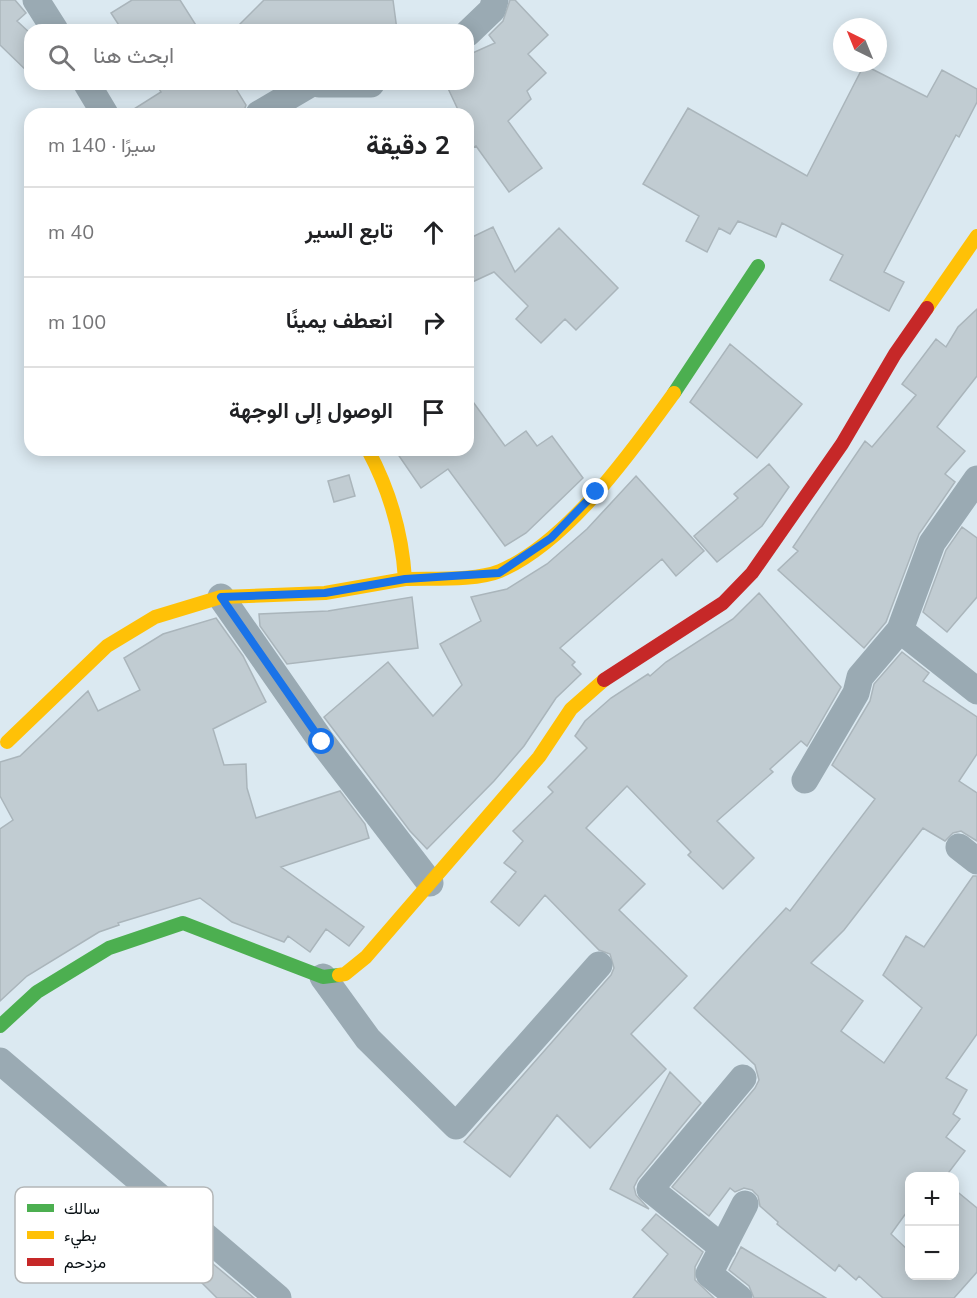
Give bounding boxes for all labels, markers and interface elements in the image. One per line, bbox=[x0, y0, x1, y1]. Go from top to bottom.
north arrow bbox=[833, 18, 887, 72]
search box bbox=[24, 24, 474, 90]
icon: search bbox=[45, 41, 78, 74]
text: ابحث هنا bbox=[93, 41, 174, 71]
text: 2 دقيقة bbox=[366, 128, 450, 163]
text: سيرًا · 140 m bbox=[48, 132, 156, 159]
text: تابع السير bbox=[305, 216, 393, 246]
icon: ahead bbox=[417, 216, 450, 249]
text: 40 m bbox=[48, 219, 94, 246]
text: انعطف يمينًا bbox=[286, 306, 393, 336]
icon: right bbox=[417, 306, 450, 339]
text: 100 m bbox=[48, 309, 106, 336]
text: الوصول إلى الوجهة bbox=[229, 396, 393, 426]
icon: arrive bbox=[417, 396, 450, 429]
route end bbox=[582, 478, 608, 504]
route start bbox=[308, 728, 334, 754]
map controls bbox=[905, 1172, 959, 1280]
button: + bbox=[905, 1172, 959, 1226]
legend bbox=[15, 1187, 213, 1283]
text: سالك bbox=[64, 1198, 100, 1220]
text: بطيء bbox=[64, 1225, 96, 1249]
button: − bbox=[905, 1226, 959, 1280]
text: مزدحم bbox=[64, 1252, 106, 1274]

